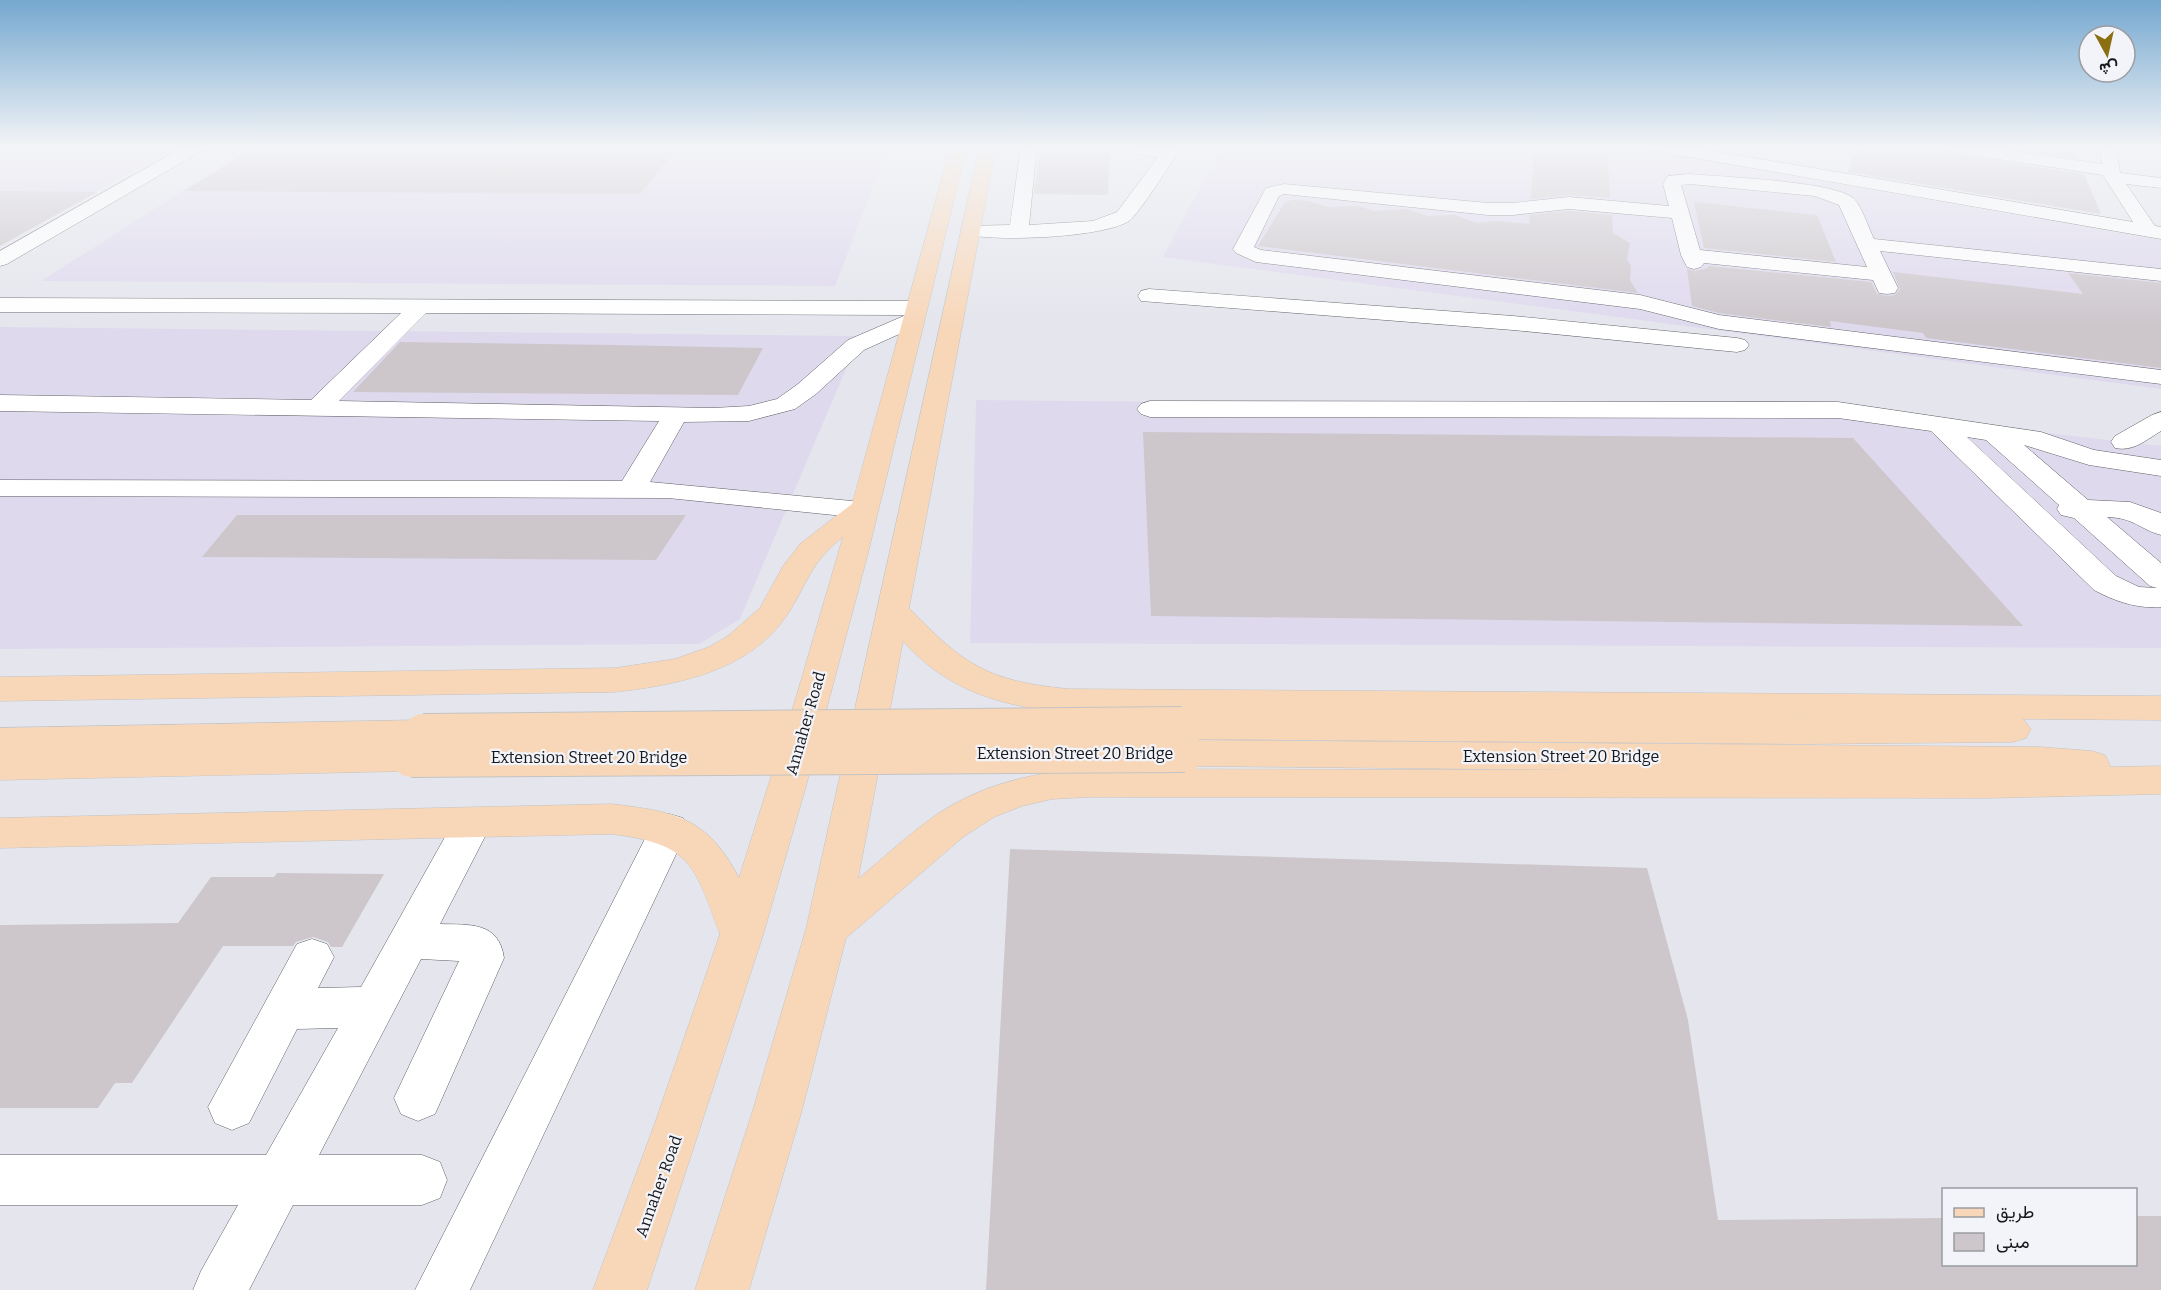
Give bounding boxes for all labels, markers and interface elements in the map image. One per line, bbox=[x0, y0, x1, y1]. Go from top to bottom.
north arrow bbox=[2077, 24, 2137, 84]
text: ش bbox=[2098, 58, 2120, 79]
street label: Annaher Road bbox=[782, 669, 829, 777]
street label: Extension Street 20 Bridge bbox=[977, 744, 1173, 763]
street label: Extension Street 20 Bridge bbox=[1463, 747, 1659, 766]
street label: Extension Street 20 Bridge bbox=[491, 748, 687, 767]
street label: Annaher Road bbox=[631, 1132, 686, 1240]
legend bbox=[1942, 1188, 2137, 1266]
text: طريق bbox=[1996, 1201, 2034, 1223]
text: مبنى bbox=[1996, 1231, 2030, 1253]

